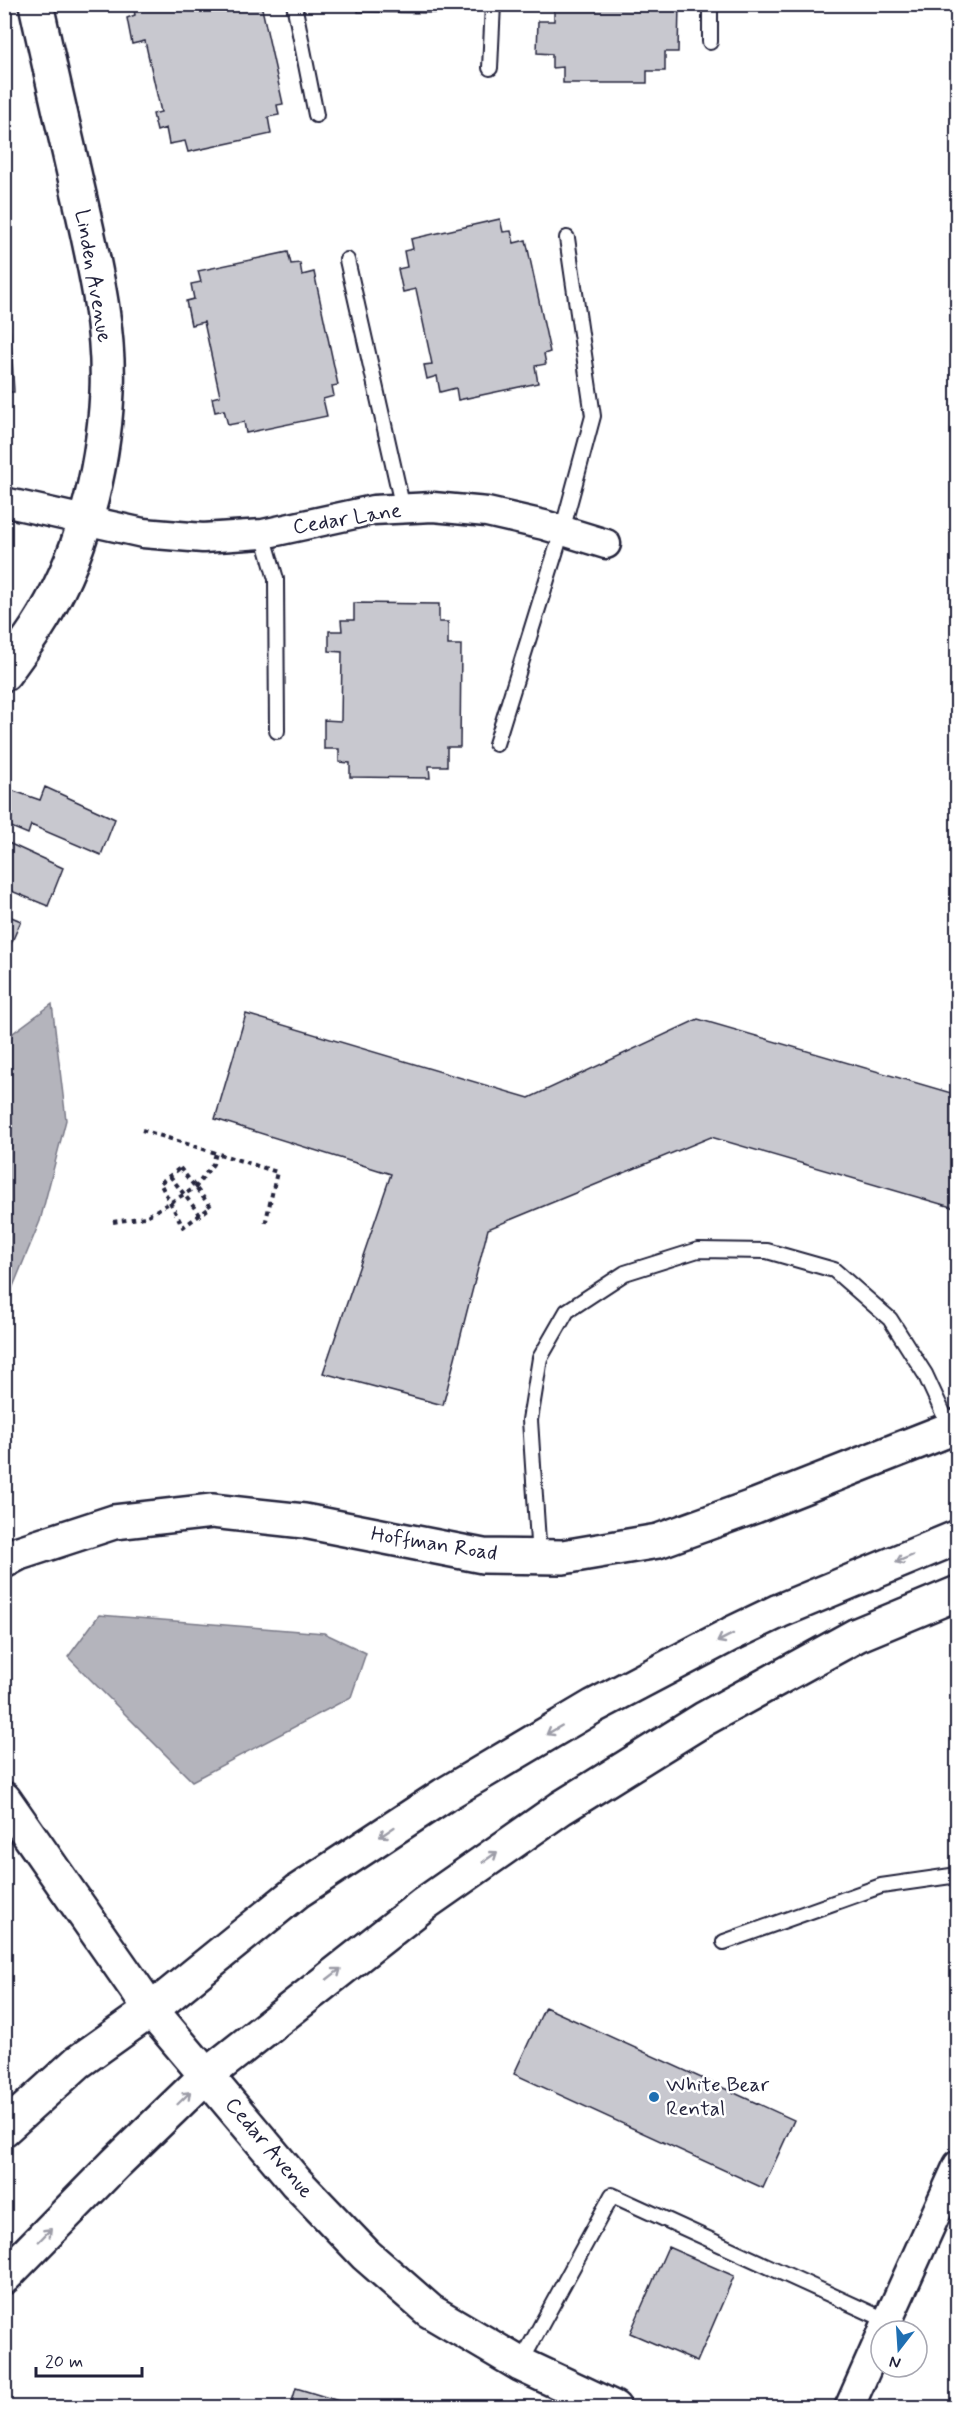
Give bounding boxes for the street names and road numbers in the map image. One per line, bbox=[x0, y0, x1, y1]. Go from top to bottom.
street label: Linden Avenue bbox=[68, 207, 118, 345]
street label: Cedar Lane bbox=[291, 497, 403, 541]
street label: Hoffman Road bbox=[369, 1520, 499, 1568]
street label: Cedar Avenue bbox=[218, 2092, 320, 2205]

